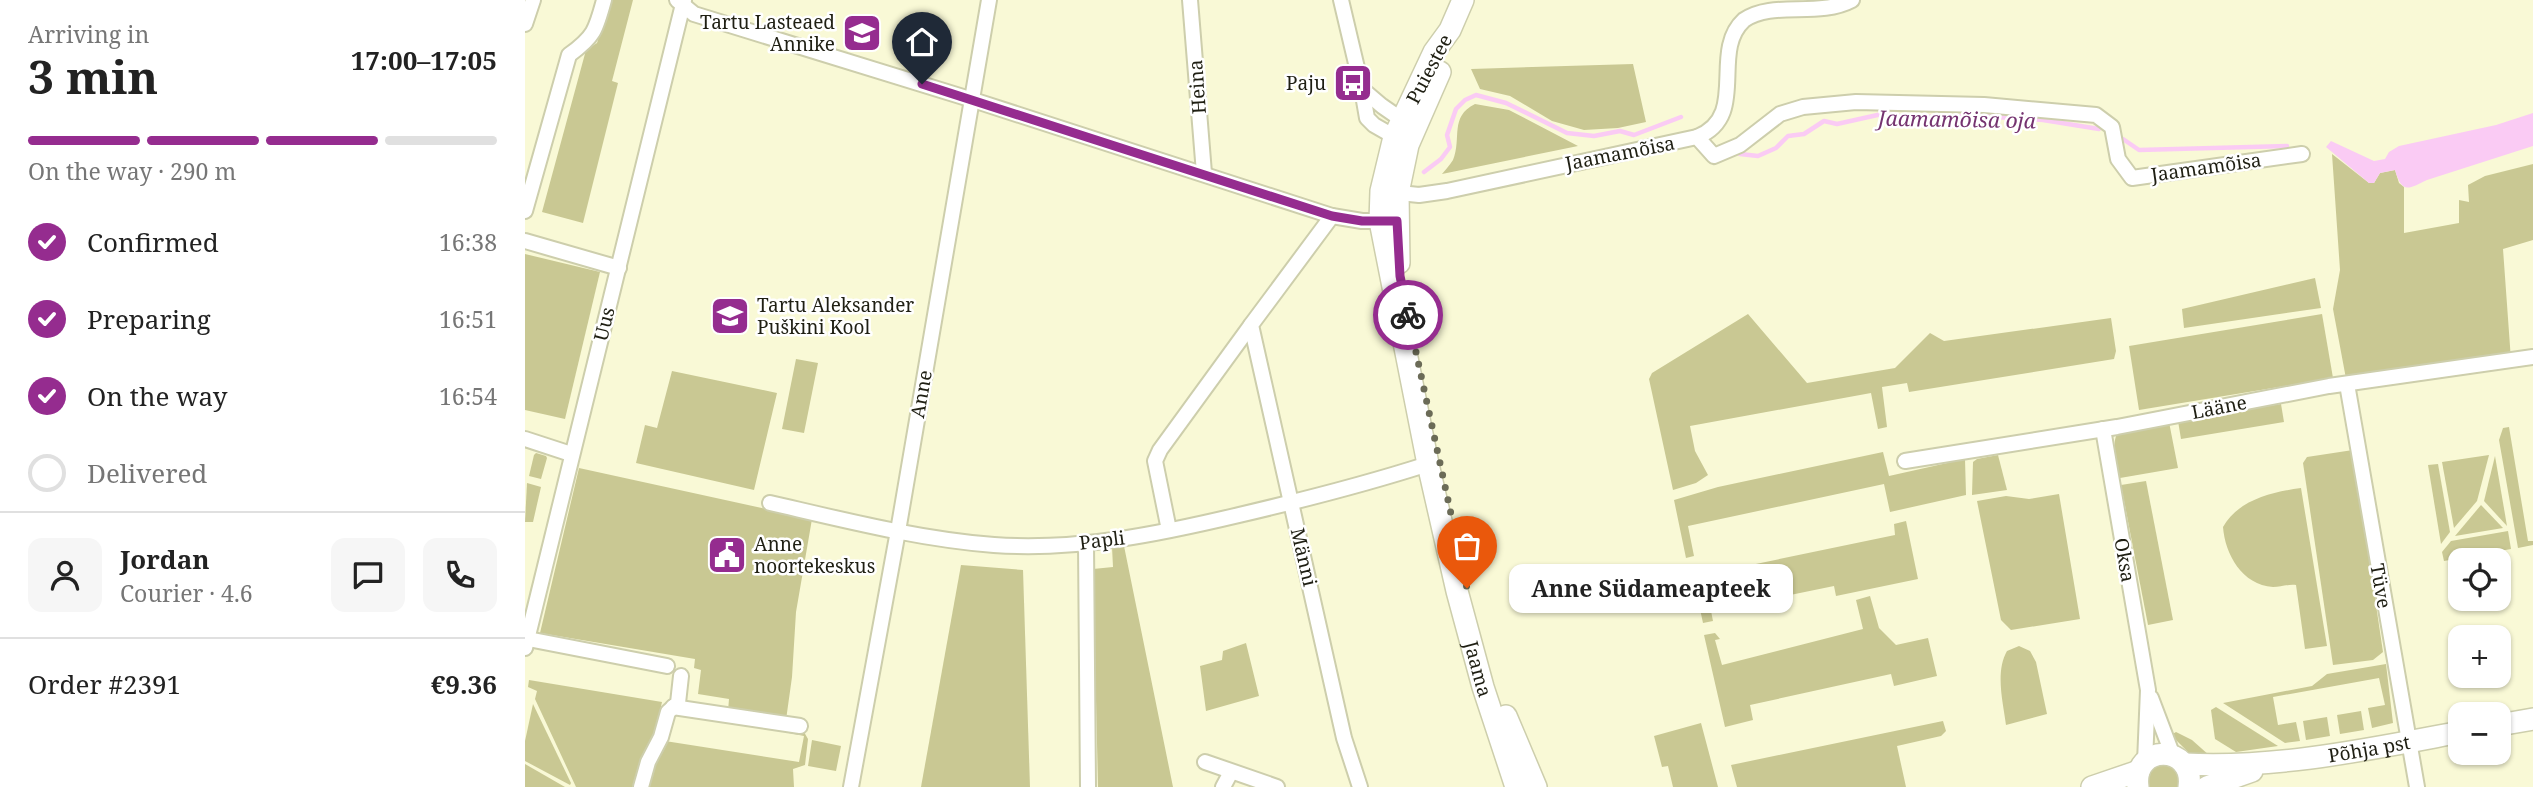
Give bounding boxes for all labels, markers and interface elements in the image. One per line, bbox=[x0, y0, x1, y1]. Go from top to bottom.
place label: Tartu Lasteaed Annike bbox=[700, 9, 835, 57]
school or university icon: Tartu Lasteaed Annike bbox=[841, 12, 883, 54]
pin bbox=[892, 12.0, 952, 84]
text: Arriving in bbox=[28, 18, 149, 50]
icon: home bbox=[903, 23, 941, 61]
street label: Puiestee bbox=[1400, 30, 1458, 108]
text: 17:00–17:05 bbox=[351, 42, 497, 78]
text: 3 min bbox=[28, 45, 158, 107]
street label: Heina bbox=[1182, 59, 1212, 115]
bus stop icon: Paju bbox=[1332, 62, 1374, 104]
place label: Paju bbox=[1286, 70, 1326, 96]
water label: Jaamamõisa oja bbox=[1874, 104, 2037, 134]
street label: Jaamamõisa bbox=[1562, 130, 1677, 177]
street label: Jaamamõisa bbox=[2148, 146, 2263, 188]
text: On the way · 290 m bbox=[28, 155, 236, 187]
icon: check bbox=[28, 223, 66, 261]
text: Confirmed bbox=[87, 224, 219, 260]
text: 16:38 bbox=[439, 226, 497, 258]
courier bbox=[1373, 280, 1443, 350]
place label: Tartu Aleksander Puškini Kool bbox=[757, 292, 914, 340]
school or university icon: Tartu Aleksander Puškini Kool bbox=[709, 295, 751, 337]
icon: bike bbox=[1389, 296, 1427, 334]
icon: check bbox=[28, 300, 66, 338]
text: Preparing bbox=[87, 301, 211, 337]
text: 16:51 bbox=[439, 303, 497, 335]
street label: Uus bbox=[587, 304, 621, 344]
street label: Anne bbox=[904, 368, 938, 420]
icon: check bbox=[28, 377, 66, 415]
text: On the way bbox=[87, 378, 227, 414]
text: 16:54 bbox=[439, 380, 497, 412]
street label: Lääne bbox=[2189, 389, 2249, 425]
text: Delivered bbox=[87, 455, 207, 491]
pin bbox=[1437, 516, 1497, 588]
street label: Papli bbox=[1078, 524, 1126, 556]
street label: Männi bbox=[1285, 525, 1323, 589]
icon: bag bbox=[1448, 527, 1486, 565]
place label: Anne noortekeskus bbox=[754, 531, 875, 579]
public building icon: Anne noortekeskus bbox=[706, 534, 748, 576]
street label: Oksa bbox=[2108, 536, 2142, 584]
button: person bbox=[28, 538, 102, 612]
button: chat bbox=[331, 538, 405, 612]
button: phone bbox=[423, 538, 497, 612]
text: Jordan bbox=[120, 541, 210, 577]
map controls bbox=[2448, 548, 2511, 765]
button: locate bbox=[2448, 548, 2511, 611]
street label: Tüve bbox=[2364, 562, 2398, 610]
callout: Anne Südameapteek bbox=[1509, 564, 1793, 612]
text: Anne Südameapteek bbox=[1531, 572, 1771, 604]
text: Courier · 4.6 bbox=[120, 577, 253, 609]
button: + bbox=[2448, 625, 2511, 688]
street label: Jaama bbox=[1458, 637, 1498, 700]
text: Order #2391 bbox=[28, 666, 181, 702]
text: €9.36 bbox=[431, 666, 497, 702]
button: − bbox=[2448, 702, 2511, 765]
street label: Põhja pst bbox=[2326, 729, 2412, 768]

